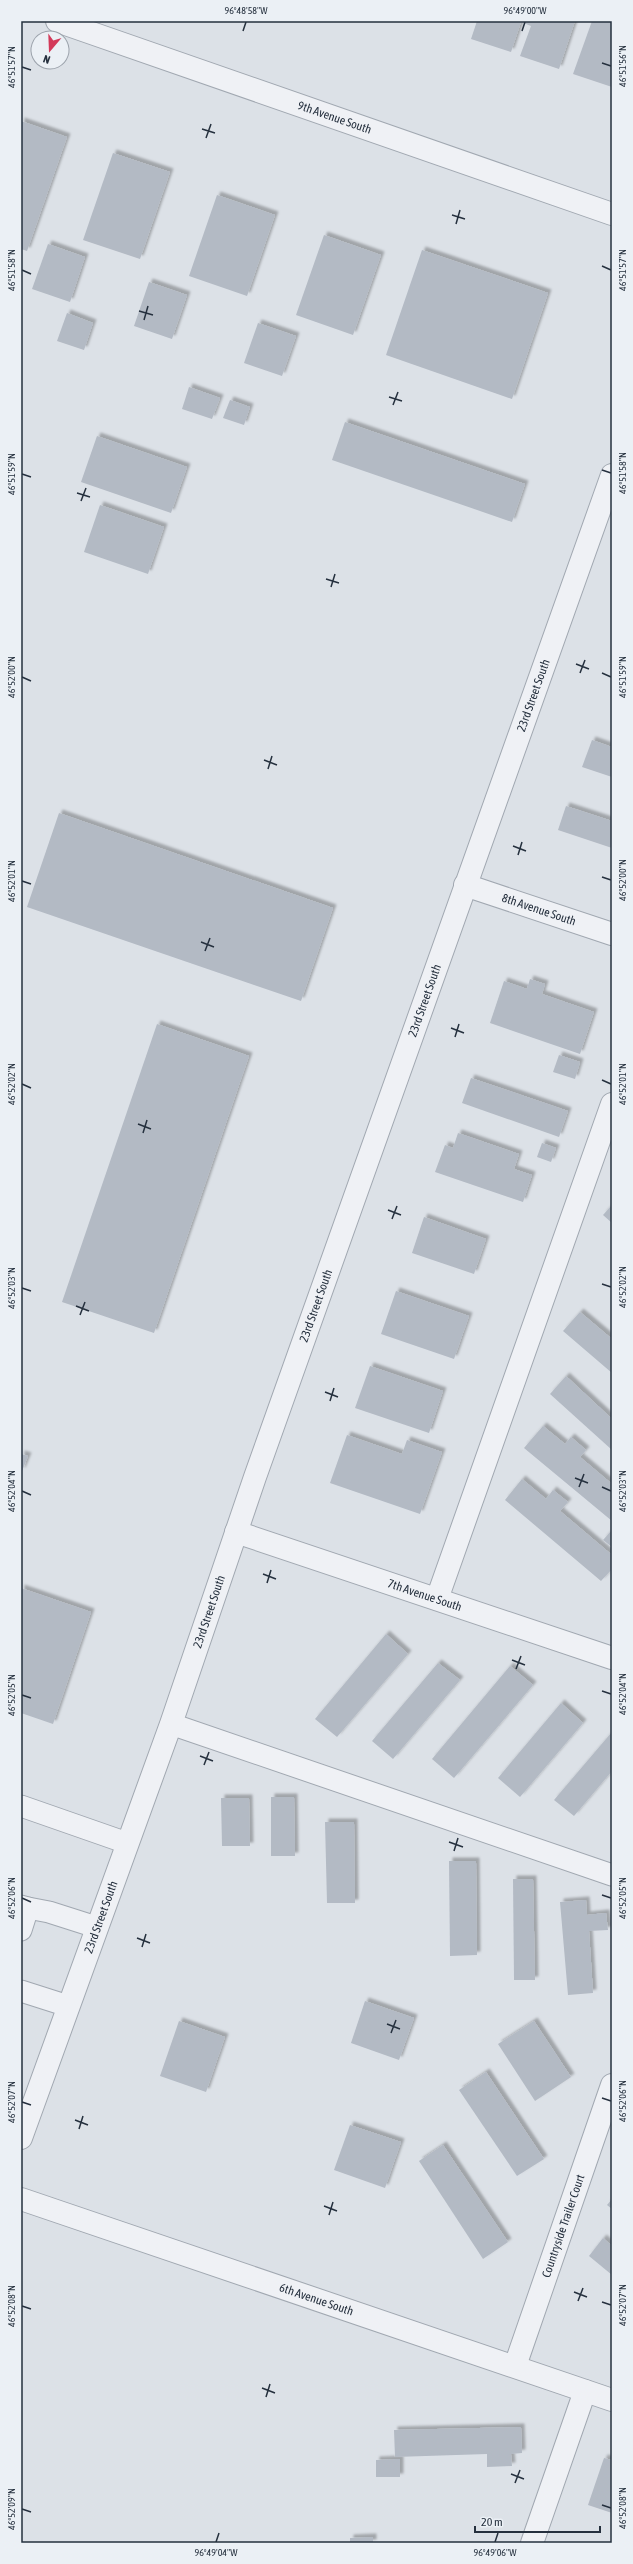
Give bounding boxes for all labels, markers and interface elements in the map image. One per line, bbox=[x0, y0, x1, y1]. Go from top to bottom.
text: 96°48'58"W bbox=[224, 5, 268, 16]
text: 96°49'00"W bbox=[503, 5, 547, 16]
north arrow bbox=[30, 30, 70, 70]
text: 46°51'56"N bbox=[617, 45, 628, 87]
text: 46°51'57"N bbox=[6, 46, 17, 88]
text: N bbox=[42, 53, 52, 66]
street label: 9th Avenue South bbox=[296, 98, 373, 137]
text: 46°51'58"N bbox=[6, 249, 17, 291]
text: 46°51'57"N bbox=[617, 249, 628, 291]
text: 46°51'58"N bbox=[617, 452, 628, 494]
text: 46°51'59"N bbox=[6, 453, 17, 495]
text: 46°52'00"N bbox=[6, 656, 17, 698]
text: 46°51'59"N bbox=[617, 656, 628, 698]
street label: 23rd Street South bbox=[514, 657, 553, 734]
text: 46°52'00"N bbox=[617, 859, 628, 901]
text: 46°52'01"N bbox=[6, 860, 17, 902]
street label: 8th Avenue South bbox=[500, 891, 578, 929]
street label: 23rd Street South bbox=[405, 962, 444, 1039]
text: 46°52'02"N bbox=[6, 1063, 17, 1105]
text: 46°52'01"N bbox=[617, 1063, 628, 1105]
text: 46°52'02"N bbox=[617, 1266, 628, 1308]
text: 46°52'03"N bbox=[6, 1267, 17, 1309]
street label: 23rd Street South bbox=[297, 1268, 335, 1344]
text: 46°52'04"N bbox=[6, 1470, 17, 1512]
text: 46°52'03"N bbox=[617, 1470, 628, 1512]
street label: 23rd Street South bbox=[190, 1573, 228, 1650]
street label: 7th Avenue South bbox=[386, 1576, 464, 1614]
text: 46°52'04"N bbox=[617, 1673, 628, 1715]
text: 46°52'05"N bbox=[6, 1674, 17, 1716]
text: 46°52'06"N bbox=[6, 1877, 17, 1919]
text: 46°52'05"N bbox=[617, 1877, 628, 1919]
street label: 23rd Street South bbox=[82, 1879, 121, 1955]
text: 46°52'06"N bbox=[617, 2080, 628, 2122]
text: 46°52'07"N bbox=[6, 2081, 17, 2123]
street label: Countryside Trailer Court bbox=[539, 2172, 588, 2280]
street label: 6th Avenue South bbox=[278, 2280, 355, 2319]
text: 46°52'07"N bbox=[617, 2284, 628, 2326]
text: 46°52'08"N bbox=[6, 2285, 17, 2327]
text: 46°52'08"N bbox=[617, 2487, 628, 2529]
text: 46°52'09"N bbox=[6, 2488, 17, 2530]
scale bar bbox=[475, 2508, 600, 2534]
text: 20 m bbox=[481, 2515, 503, 2529]
text: 96°49'04"W bbox=[194, 2547, 238, 2558]
text: 96°49'06"W bbox=[473, 2547, 517, 2558]

